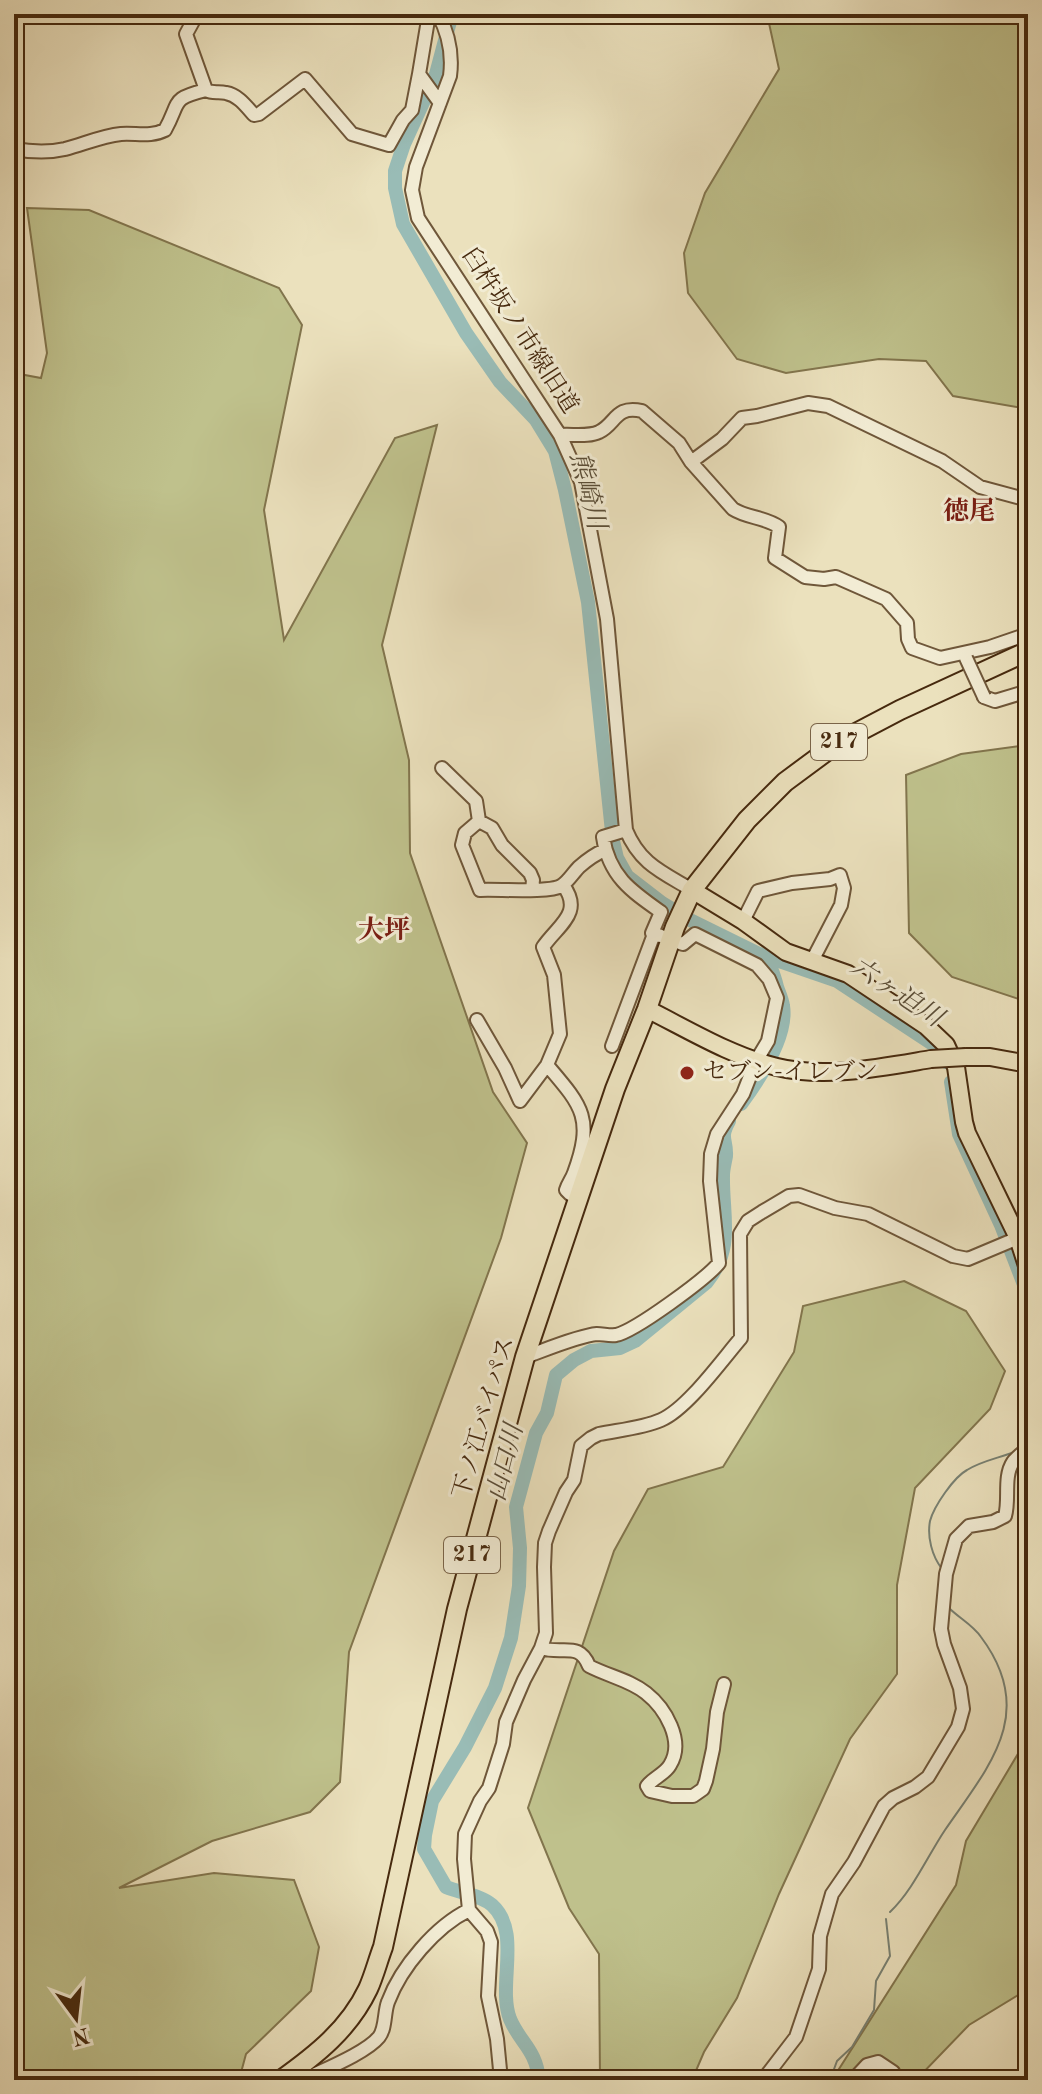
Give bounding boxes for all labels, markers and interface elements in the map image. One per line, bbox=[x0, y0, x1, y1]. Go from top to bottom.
street label: 臼杵坂ノ市線旧道 bbox=[457, 242, 584, 418]
water label: 熊崎川 bbox=[565, 450, 612, 535]
district label: 徳尾 bbox=[943, 497, 995, 525]
road number: 217 bbox=[811, 724, 867, 760]
district label: 大坪 bbox=[358, 916, 410, 944]
water label: 六ヶ迫川 bbox=[845, 952, 950, 1034]
place label: セブン-イレブン bbox=[703, 1059, 878, 1085]
marker: セブン-イレブン bbox=[678, 1064, 696, 1082]
street label: 下ノ江バイパス bbox=[448, 1334, 520, 1502]
water label: 山口川 bbox=[482, 1419, 529, 1504]
road number: 217 bbox=[444, 1537, 500, 1573]
north arrow bbox=[36, 1978, 116, 2058]
text: N bbox=[70, 2023, 92, 2048]

